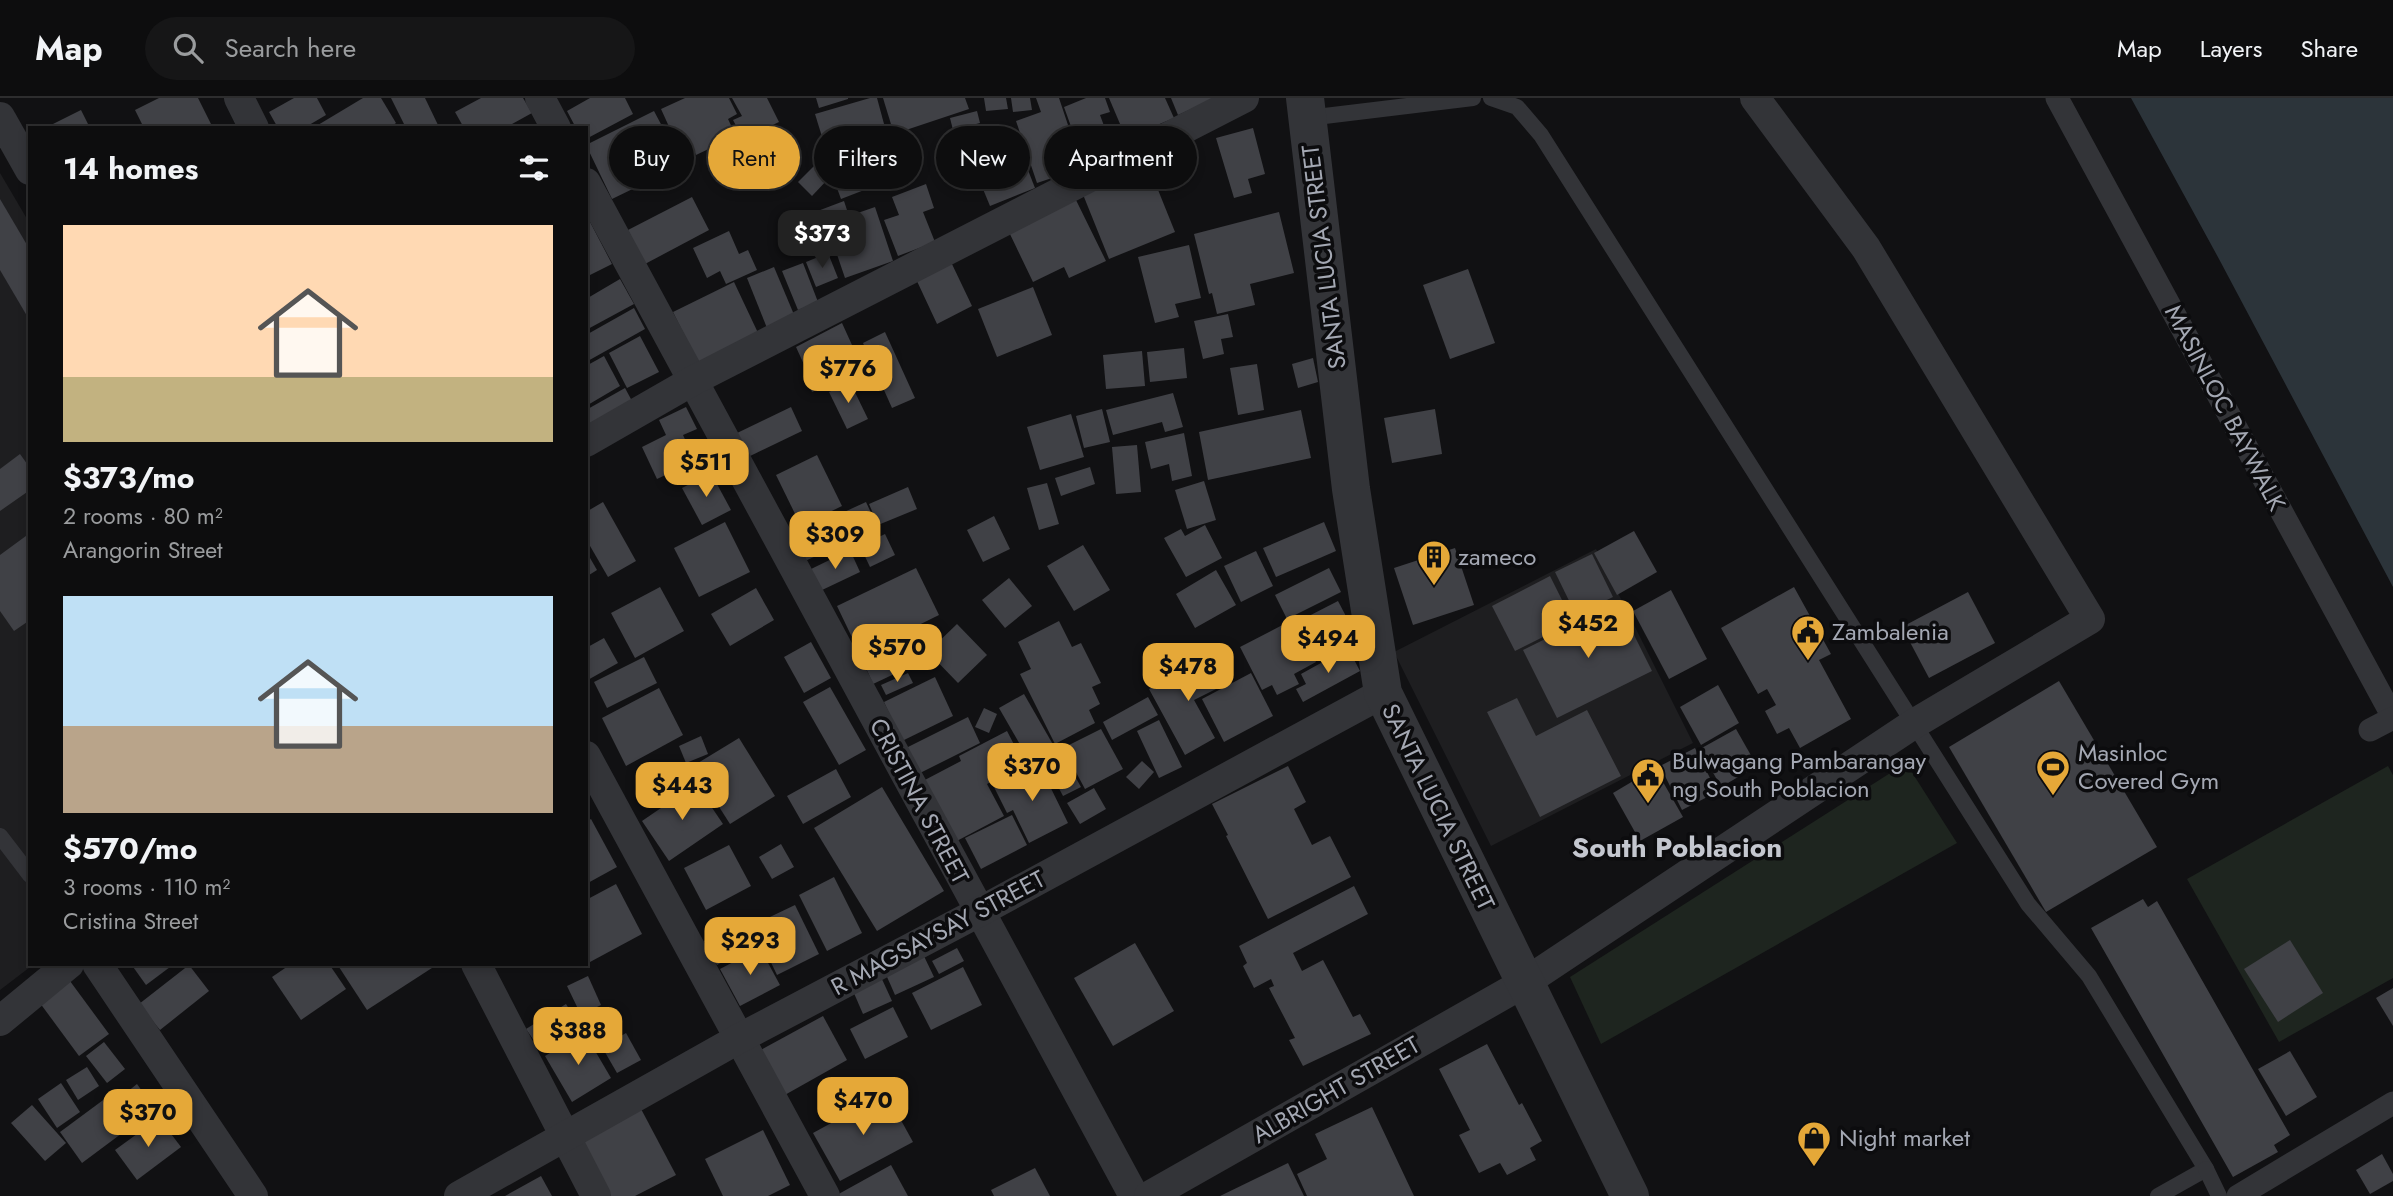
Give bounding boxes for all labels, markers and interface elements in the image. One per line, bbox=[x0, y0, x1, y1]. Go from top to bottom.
search box bbox=[145, 17, 635, 80]
text: Map bbox=[35, 25, 103, 72]
icon: search bbox=[169, 29, 207, 67]
text: Search here bbox=[225, 29, 356, 67]
text: Map bbox=[2117, 31, 2162, 66]
text: Layers bbox=[2200, 31, 2262, 66]
text: Share bbox=[2300, 31, 2358, 66]
chip: Buy bbox=[609, 126, 694, 189]
chip: Rent bbox=[708, 126, 800, 189]
chip: Filters bbox=[814, 126, 922, 189]
chip: New bbox=[936, 126, 1030, 189]
chip: Apartment bbox=[1044, 126, 1197, 189]
street label: SANTA LUCIA STREET bbox=[1292, 143, 1355, 371]
text: 14 homes bbox=[63, 147, 198, 190]
icon: filters bbox=[515, 149, 553, 187]
pin: $373 bbox=[781, 211, 863, 270]
text: $373 bbox=[794, 216, 850, 250]
icon: home bbox=[245, 270, 371, 396]
street label: MASINLOC BAYWALK bbox=[2156, 299, 2295, 517]
pin: $776 bbox=[807, 345, 889, 405]
text: $776 bbox=[819, 351, 877, 385]
pin: $511 bbox=[665, 440, 747, 499]
text: $511 bbox=[680, 445, 732, 479]
text: $373/mo bbox=[63, 456, 195, 499]
text: 2 rooms · 80 m² bbox=[63, 499, 223, 533]
pin: $309 bbox=[794, 512, 876, 571]
text: $309 bbox=[805, 517, 865, 551]
text: Arangorin Street bbox=[63, 533, 223, 567]
building icon: zameco bbox=[1415, 538, 1453, 587]
place label: zameco bbox=[1458, 539, 1536, 574]
pin: $452 bbox=[1547, 601, 1629, 660]
text: $452 bbox=[1558, 606, 1618, 640]
public building icon: Zambalenia bbox=[1789, 613, 1827, 662]
place label: Zambalenia bbox=[1832, 614, 1949, 649]
pin: $494 bbox=[1287, 616, 1369, 675]
text: $494 bbox=[1297, 621, 1359, 655]
pin: $570 bbox=[856, 624, 938, 684]
text: $570 bbox=[868, 630, 926, 664]
icon: home bbox=[245, 641, 371, 767]
pin: $478 bbox=[1147, 644, 1229, 703]
text: $478 bbox=[1159, 649, 1217, 683]
street label: SANTA LUCIA STREET bbox=[1373, 698, 1504, 916]
street label: CRISTINA STREET bbox=[861, 712, 978, 890]
place label: Masinloc Covered Gym bbox=[2078, 735, 2219, 798]
place label: Bulwagang Pambarangay ng South Poblacion bbox=[1672, 743, 1926, 806]
pin: $370 bbox=[991, 744, 1073, 803]
sports icon: Masinloc Covered Gym bbox=[2034, 748, 2072, 797]
text: $370 bbox=[1003, 749, 1061, 783]
public building icon: Bulwagang Pambarangay ng South Poblacion bbox=[1629, 756, 1667, 805]
pin: $443 bbox=[641, 762, 723, 822]
text: $443 bbox=[652, 768, 712, 802]
text: $570/mo bbox=[63, 827, 197, 870]
district label: South Poblacion bbox=[1572, 827, 1782, 868]
street label: R MAGSAYSAY STREET bbox=[825, 861, 1051, 1004]
text: 3 rooms · 110 m² bbox=[63, 870, 230, 904]
text: Cristina Street bbox=[63, 904, 198, 938]
pin: $293 bbox=[709, 918, 791, 977]
text: $293 bbox=[720, 923, 780, 957]
pin: $388 bbox=[537, 1007, 619, 1067]
text: $388 bbox=[549, 1013, 607, 1047]
street label: ALBRIGHT STREET bbox=[1245, 1027, 1426, 1152]
pin: $470 bbox=[822, 1077, 904, 1137]
text: $470 bbox=[833, 1083, 893, 1117]
pin: $370 bbox=[107, 1090, 189, 1149]
text: $370 bbox=[119, 1095, 177, 1129]
shop icon: Night market bbox=[1795, 1119, 1833, 1168]
place label: Night market bbox=[1839, 1120, 1970, 1155]

